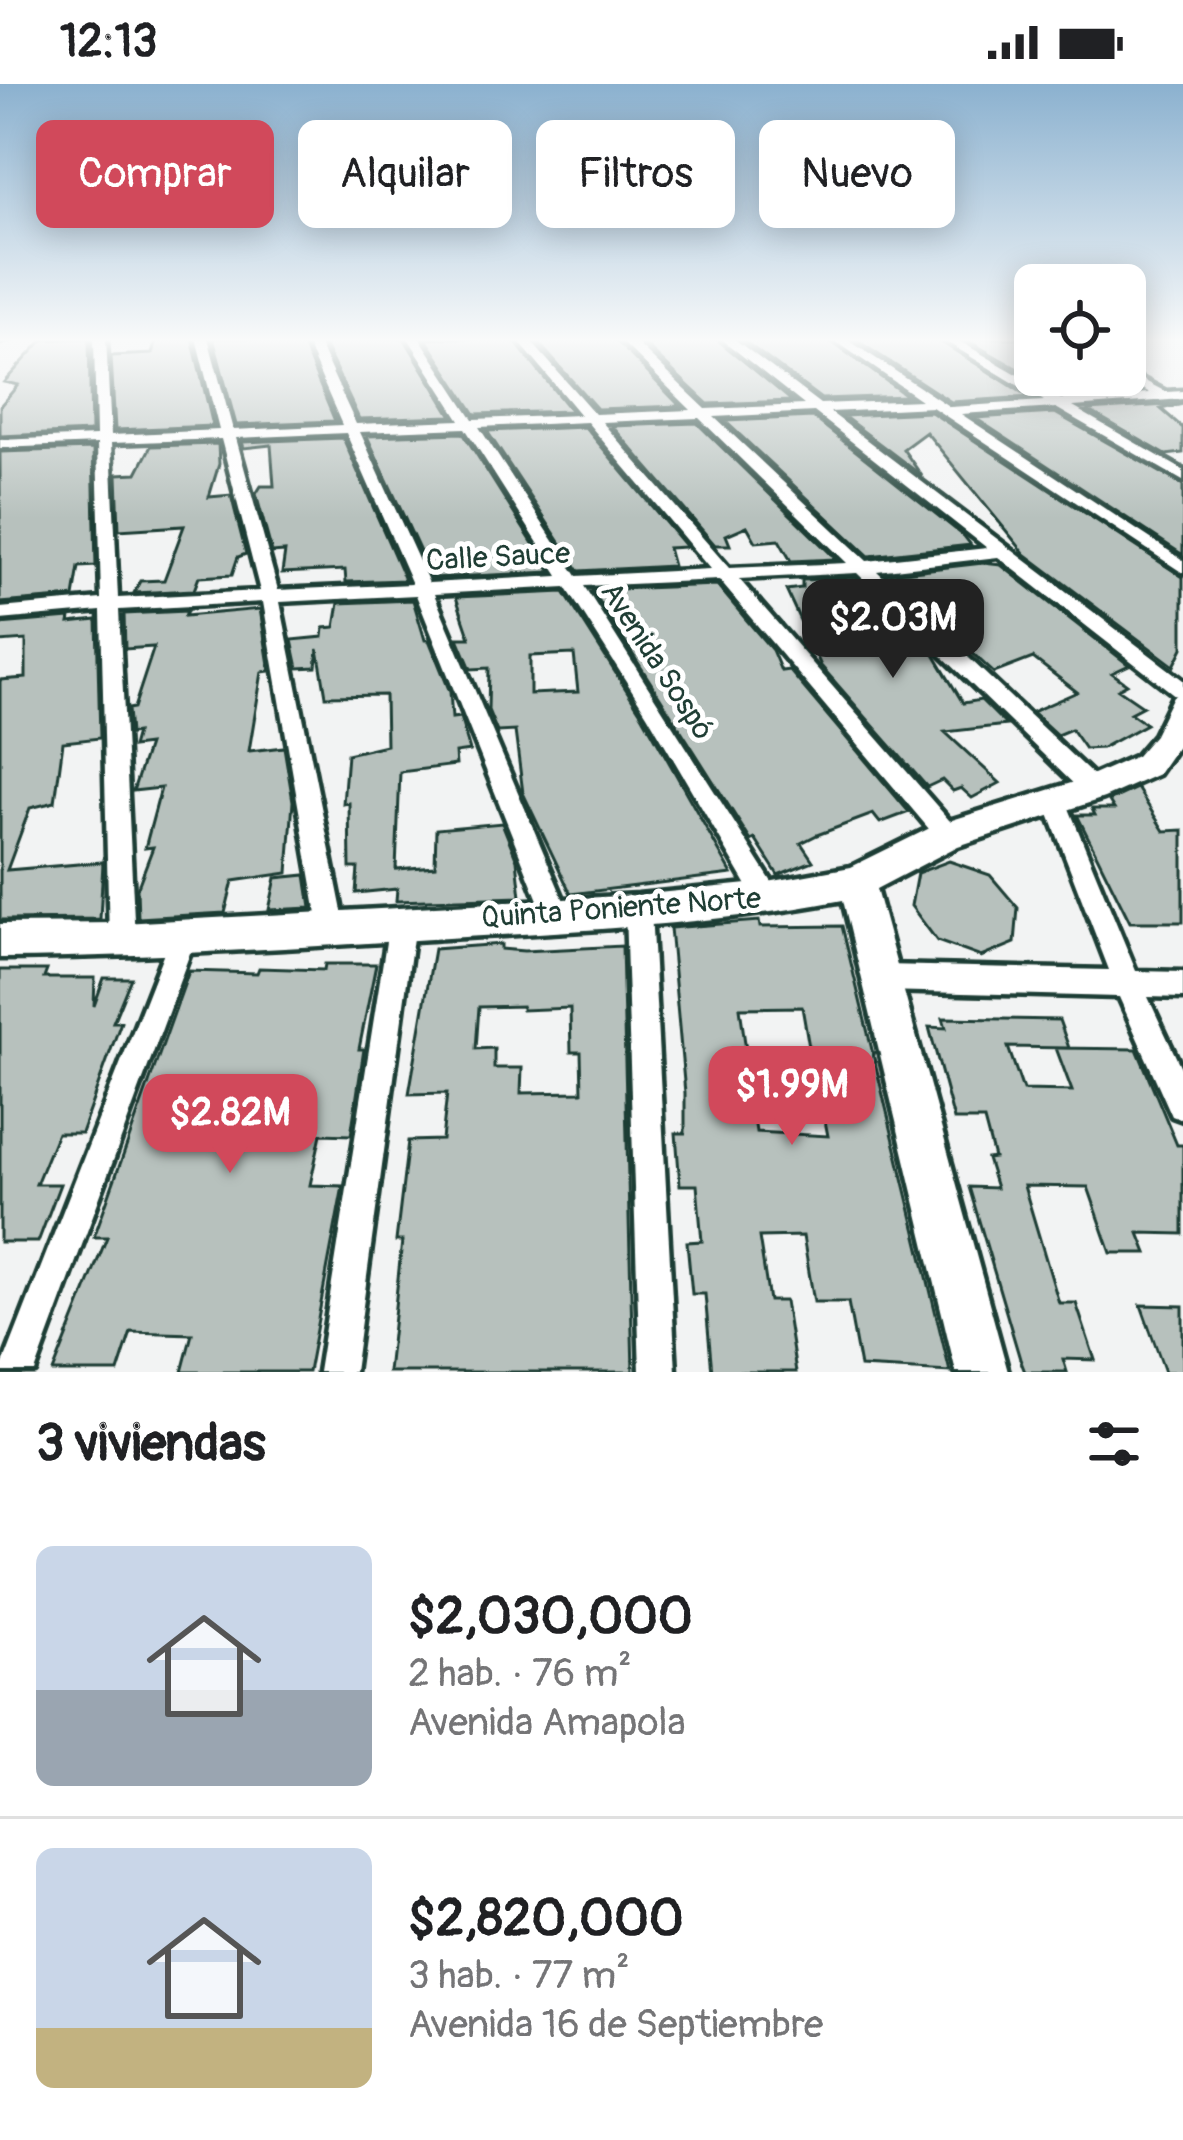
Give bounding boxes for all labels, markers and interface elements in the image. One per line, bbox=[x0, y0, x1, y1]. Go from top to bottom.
text: 12:13 bbox=[60, 14, 157, 70]
chip: Comprar bbox=[36, 120, 274, 228]
chip: Alquilar bbox=[298, 120, 512, 228]
chip: Filtros bbox=[536, 120, 735, 228]
chip: Nuevo bbox=[759, 120, 955, 228]
map controls bbox=[1014, 264, 1146, 396]
button: locate bbox=[1014, 264, 1146, 396]
street label: Calle Sauce bbox=[425, 535, 571, 579]
street label: Avenida Sospó bbox=[592, 575, 722, 747]
pin: $2.03M bbox=[795, 579, 991, 681]
text: $2.03M bbox=[829, 593, 957, 642]
street label: Quinta Poniente Norte bbox=[480, 880, 762, 936]
pin: $1.99M bbox=[694, 1046, 890, 1148]
text: $1.99M bbox=[735, 1060, 849, 1109]
pin: $2.82M bbox=[132, 1074, 328, 1176]
text: $2.82M bbox=[169, 1088, 291, 1137]
icon: filters bbox=[1081, 1411, 1147, 1477]
text: 3 viviendas bbox=[36, 1412, 266, 1476]
text: $2,030,000 bbox=[408, 1585, 693, 1649]
icon: home bbox=[132, 1594, 276, 1738]
text: 2 hab. · 76 m² bbox=[408, 1649, 632, 1698]
text: Avenida Amapola bbox=[408, 1698, 686, 1747]
text: $2,820,000 bbox=[408, 1887, 684, 1951]
icon: home bbox=[132, 1896, 276, 2040]
text: 3 hab. · 77 m² bbox=[408, 1951, 630, 2000]
text: Avenida 16 de Septiembre bbox=[408, 2000, 823, 2049]

